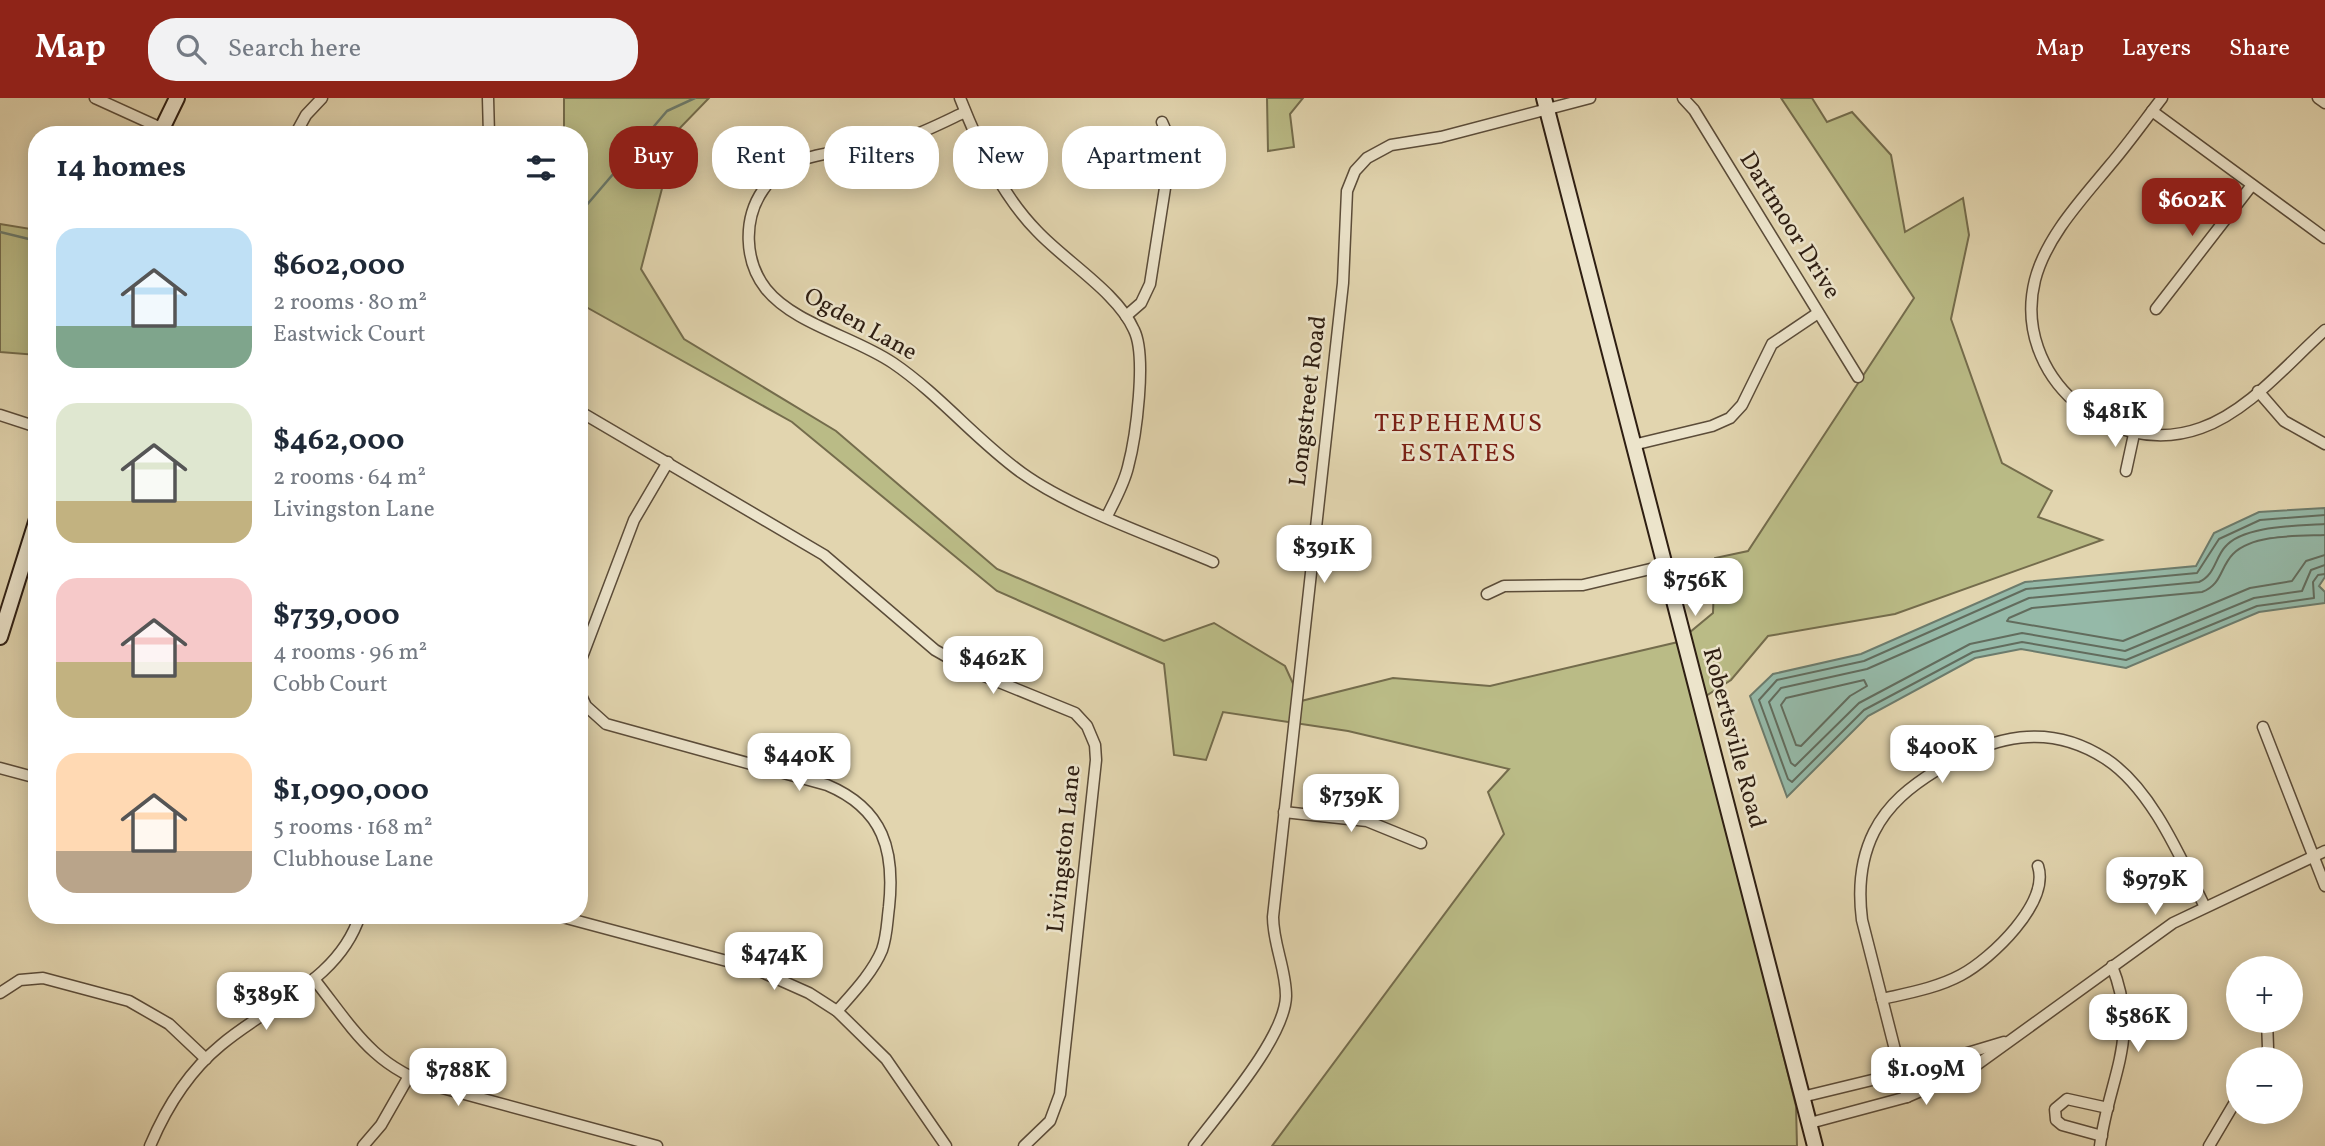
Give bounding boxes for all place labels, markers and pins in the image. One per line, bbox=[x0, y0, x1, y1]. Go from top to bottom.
pin: $602K bbox=[2143, 178, 2241, 238]
pin: $481K bbox=[2066, 390, 2164, 449]
pin: $391K bbox=[1275, 526, 1373, 585]
pin: $756K bbox=[1646, 559, 1744, 618]
pin: $462K bbox=[944, 636, 1042, 696]
pin: $400K bbox=[1893, 726, 1991, 785]
pin: $440K bbox=[750, 734, 848, 793]
pin: $739K bbox=[1302, 774, 1400, 834]
pin: $979K bbox=[2106, 858, 2204, 917]
pin: $474K bbox=[725, 932, 823, 992]
pin: $389K bbox=[217, 972, 315, 1032]
pin: $586K bbox=[2089, 995, 2187, 1054]
pin: $788K bbox=[409, 1048, 507, 1108]
pin: $1.09M bbox=[1869, 1048, 1983, 1107]

